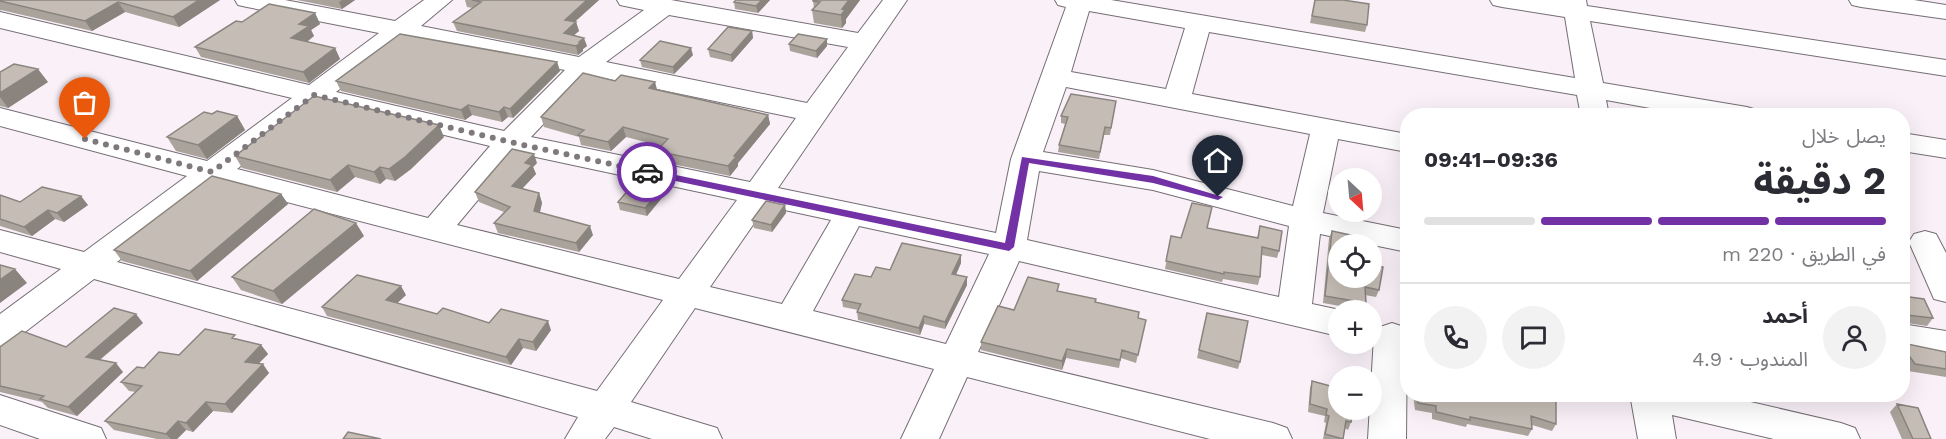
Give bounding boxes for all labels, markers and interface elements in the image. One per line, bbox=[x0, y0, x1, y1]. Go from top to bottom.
pin bbox=[59, 77, 110, 139]
icon: bag bbox=[68, 86, 101, 119]
text: يصل خلال bbox=[1802, 124, 1886, 148]
pin bbox=[1192, 135, 1243, 197]
courier bbox=[617, 142, 677, 202]
icon: home bbox=[1201, 144, 1234, 177]
text: 09:36–09:41 bbox=[1424, 147, 1558, 172]
icon: car bbox=[631, 156, 664, 189]
text: 2 دقيقة bbox=[1753, 158, 1886, 203]
north arrow bbox=[1328, 168, 1382, 222]
map controls bbox=[1328, 168, 1382, 420]
button: locate bbox=[1328, 234, 1382, 288]
text: في الطريق · 220 m bbox=[1722, 242, 1886, 266]
button: + bbox=[1328, 300, 1382, 354]
text: أحمد bbox=[1762, 303, 1808, 328]
button: phone bbox=[1424, 306, 1487, 369]
button: chat bbox=[1502, 306, 1565, 369]
button: person bbox=[1823, 306, 1886, 369]
text: المندوب · 4.9 bbox=[1692, 347, 1808, 371]
button: − bbox=[1328, 366, 1382, 420]

